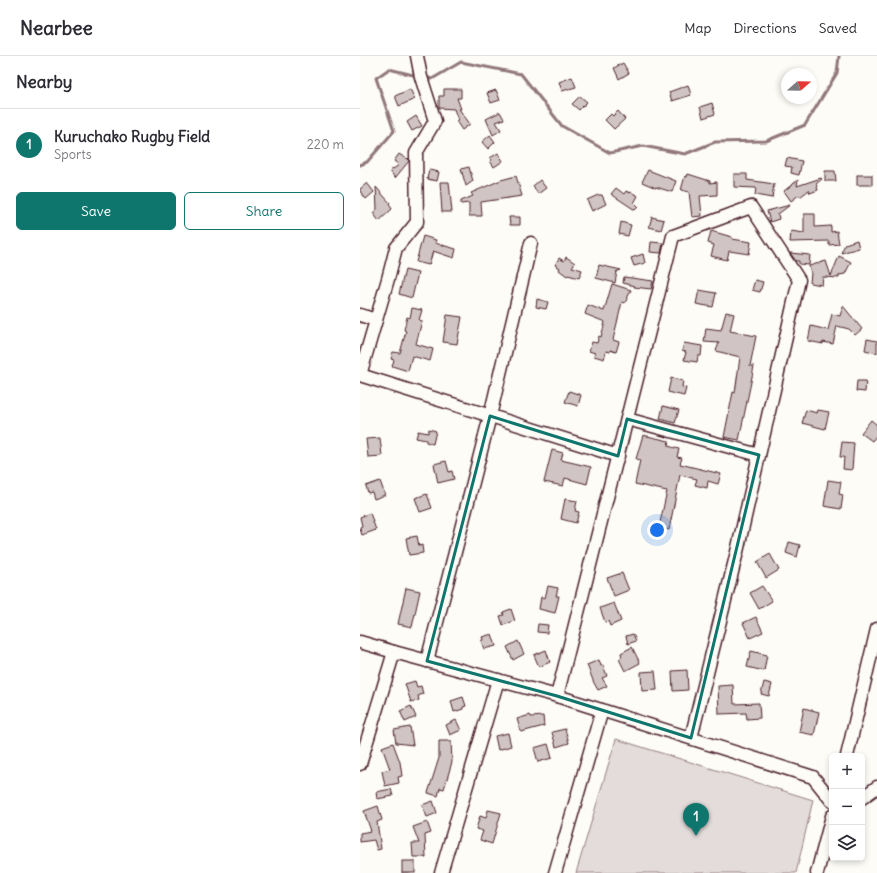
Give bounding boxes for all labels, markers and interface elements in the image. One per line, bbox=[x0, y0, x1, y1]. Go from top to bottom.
text: Nearbee bbox=[20, 16, 93, 40]
text: Map bbox=[684, 19, 711, 37]
text: Directions bbox=[733, 19, 797, 37]
text: Saved bbox=[819, 19, 857, 37]
north arrow bbox=[781, 68, 817, 104]
text: Nearby bbox=[16, 71, 72, 93]
text: Kuruchako Rugby Field bbox=[54, 127, 210, 146]
text: 1 bbox=[26, 136, 32, 153]
text: 220 m bbox=[307, 136, 344, 153]
text: Sports bbox=[54, 146, 92, 163]
button: Save bbox=[16, 192, 176, 230]
button: Share bbox=[184, 192, 344, 230]
your location bbox=[647, 520, 667, 540]
map controls bbox=[829, 753, 865, 861]
button: + bbox=[829, 753, 865, 789]
button: − bbox=[829, 789, 865, 825]
pin: 1 bbox=[683, 803, 709, 836]
button: layers bbox=[829, 825, 865, 861]

